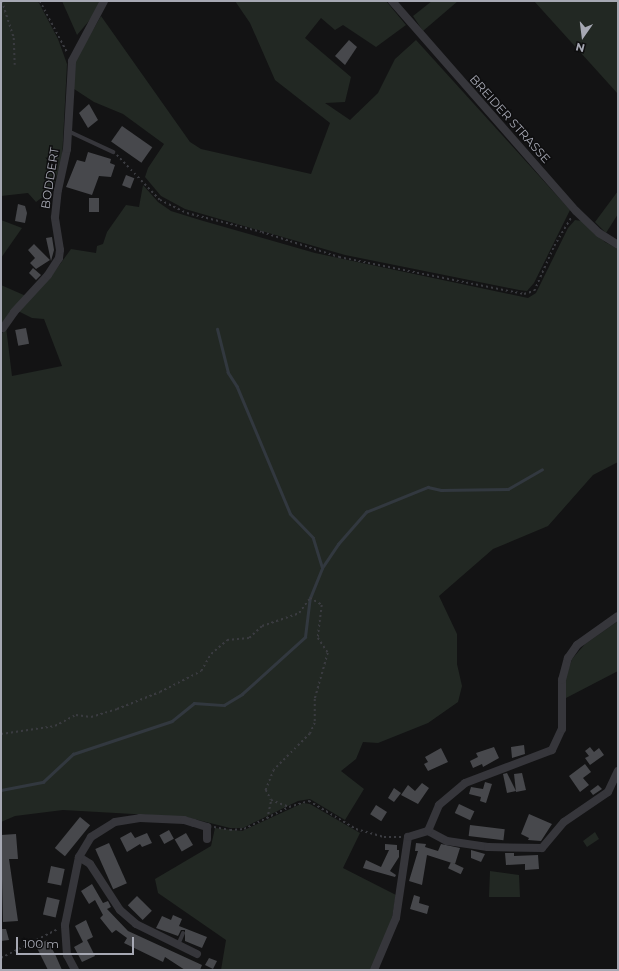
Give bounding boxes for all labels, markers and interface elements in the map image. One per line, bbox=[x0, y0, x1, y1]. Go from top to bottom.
north arrow bbox=[563, 16, 603, 56]
text: N bbox=[574, 40, 586, 56]
street label: BREIDER STRASSE bbox=[467, 72, 553, 166]
street label: BODDERT bbox=[38, 146, 62, 210]
scale bar bbox=[18, 929, 136, 955]
text: 100 m bbox=[23, 936, 59, 951]

